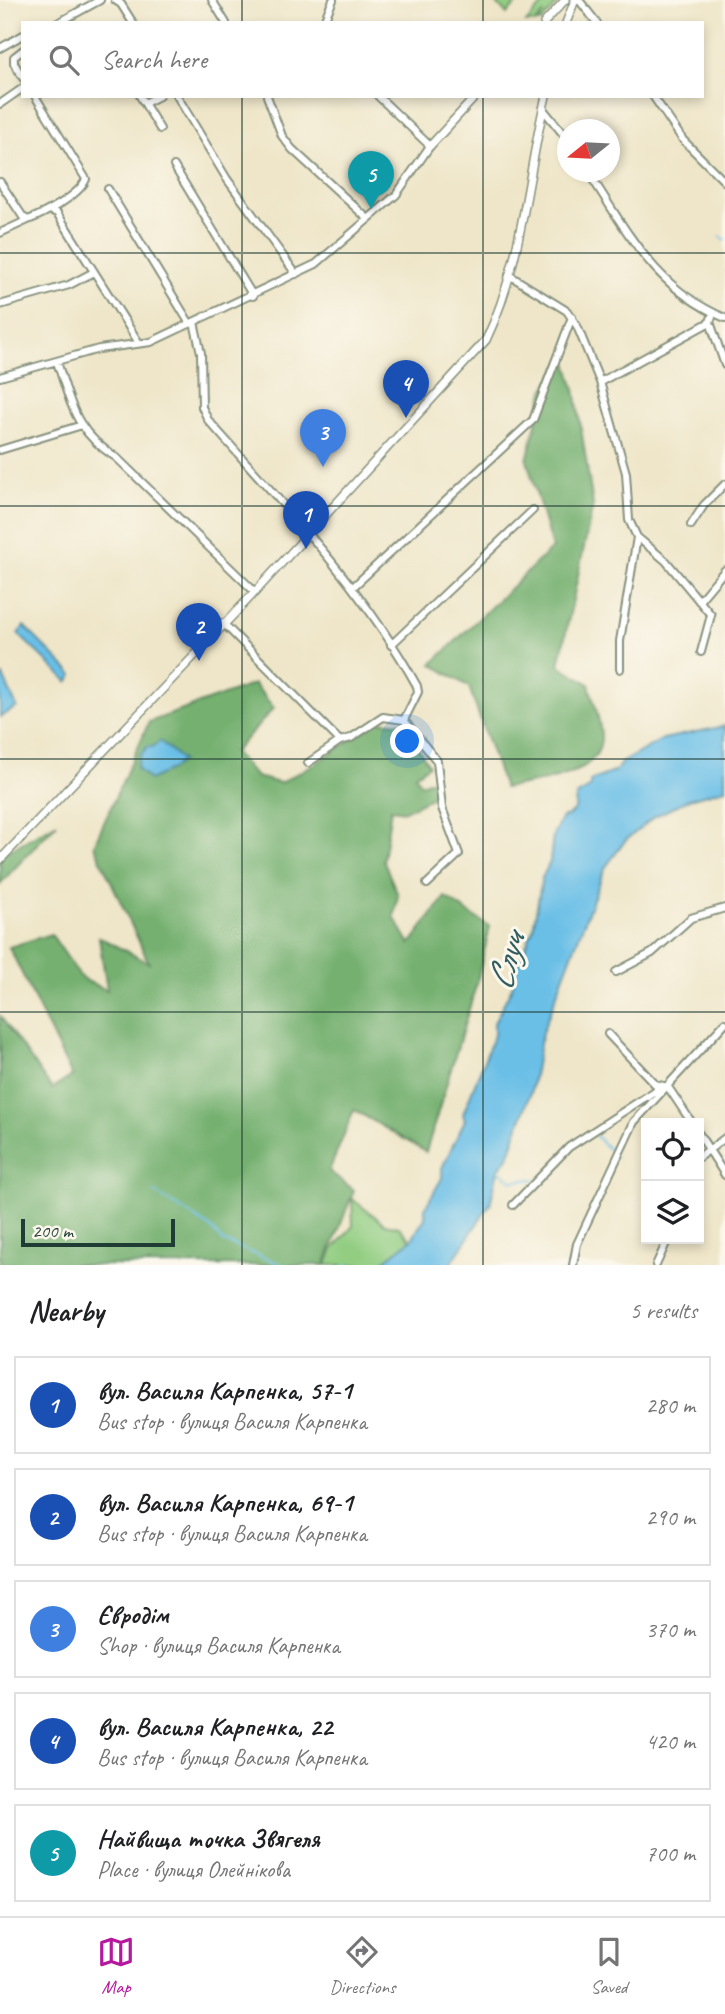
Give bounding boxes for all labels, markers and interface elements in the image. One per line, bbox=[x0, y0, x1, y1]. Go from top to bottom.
search box bbox=[21, 21, 704, 98]
icon: search bbox=[45, 41, 83, 79]
text: Search here bbox=[101, 43, 207, 76]
north arrow bbox=[557, 119, 620, 182]
pin: 5 bbox=[348, 151, 394, 209]
pin: 4 bbox=[383, 360, 429, 418]
pin: 3 bbox=[300, 409, 346, 467]
pin: 1 bbox=[283, 491, 329, 549]
pin: 2 bbox=[176, 603, 222, 661]
your location bbox=[390, 724, 424, 758]
water label: Случ bbox=[475, 922, 537, 995]
map controls bbox=[641, 1118, 704, 1244]
button: locate bbox=[641, 1118, 704, 1181]
button: layers bbox=[641, 1181, 704, 1244]
scale bar bbox=[21, 1216, 175, 1248]
text: 200 m bbox=[32, 1219, 73, 1243]
text: Nearby bbox=[28, 1292, 104, 1330]
text: 5 results bbox=[630, 1296, 697, 1325]
text: вул. Василя Карпенка, 57-1 bbox=[97, 1374, 352, 1407]
text: 1 bbox=[48, 1391, 58, 1420]
text: 280 m bbox=[646, 1391, 695, 1420]
text: Bus stop · вулиця Василя Карпенка bbox=[97, 1407, 367, 1436]
text: вул. Василя Карпенка, 69-1 bbox=[97, 1486, 353, 1519]
text: 2 bbox=[48, 1503, 58, 1532]
text: 290 m bbox=[646, 1503, 695, 1532]
text: Bus stop · вулиця Василя Карпенка bbox=[97, 1519, 367, 1548]
text: Євродім bbox=[97, 1598, 168, 1631]
text: 3 bbox=[48, 1615, 58, 1644]
text: 370 m bbox=[646, 1615, 695, 1644]
text: Shop · вулиця Василя Карпенка bbox=[97, 1631, 340, 1660]
text: вул. Василя Карпенка, 22 bbox=[97, 1710, 332, 1743]
text: 4 bbox=[48, 1727, 58, 1756]
text: 420 m bbox=[646, 1727, 695, 1756]
text: Bus stop · вулиця Василя Карпенка bbox=[97, 1743, 367, 1772]
text: Найвища точка Звягеля bbox=[97, 1822, 320, 1855]
text: 5 bbox=[48, 1839, 58, 1868]
text: 700 m bbox=[646, 1839, 695, 1868]
text: Place · вулиця Олейнікова bbox=[97, 1855, 290, 1884]
tab: Map bbox=[97, 1933, 135, 1999]
tab: Directions bbox=[329, 1933, 396, 1999]
tab: Saved bbox=[590, 1933, 628, 1999]

